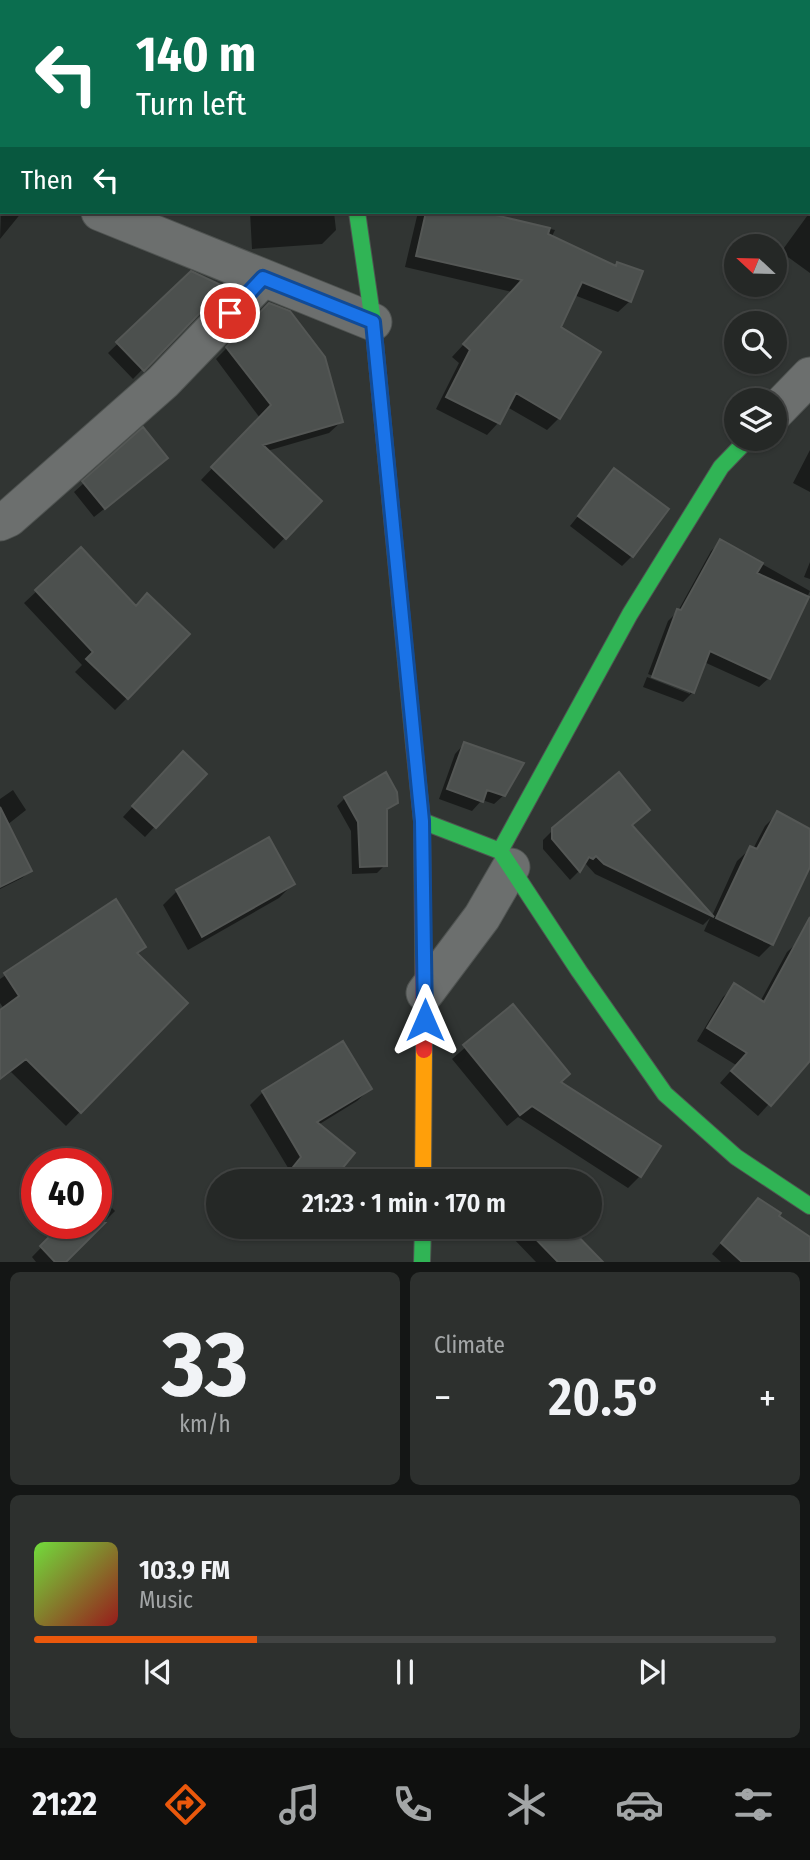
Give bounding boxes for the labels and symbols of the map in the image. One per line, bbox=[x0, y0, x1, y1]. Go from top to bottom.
north arrow bbox=[724, 234, 788, 298]
pin bbox=[200, 283, 260, 343]
position arrow bbox=[388, 983, 462, 1057]
speed limit sign: 40 bbox=[21, 1148, 112, 1239]

